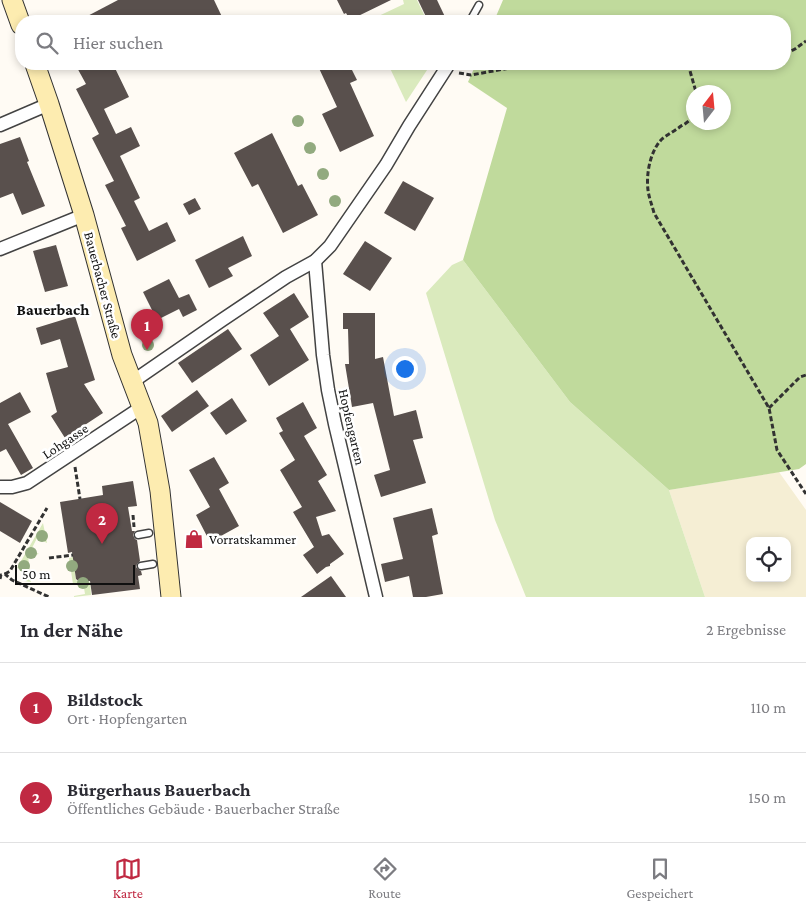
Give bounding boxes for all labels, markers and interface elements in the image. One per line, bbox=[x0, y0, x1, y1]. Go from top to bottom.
search box bbox=[15, 15, 791, 70]
icon: search bbox=[33, 29, 61, 57]
text: Hier suchen bbox=[73, 32, 163, 53]
north arrow bbox=[686, 85, 731, 130]
street label: Bauerbacher Straße bbox=[81, 230, 125, 340]
district label: Bauerbach bbox=[17, 301, 89, 318]
pin: 1 bbox=[131, 309, 163, 350]
your location bbox=[392, 356, 418, 382]
street label: Hopfengarten bbox=[335, 387, 369, 467]
street label: Lohgasse bbox=[39, 420, 91, 462]
pin: 2 bbox=[86, 503, 118, 544]
shop icon: Vorratskammer bbox=[183, 528, 205, 550]
place label: Vorratskammer bbox=[209, 531, 296, 547]
map controls bbox=[746, 537, 791, 582]
button: locate bbox=[746, 537, 791, 582]
scale bar bbox=[15, 562, 135, 585]
text: 50 m bbox=[22, 566, 50, 582]
text: In der Nähe bbox=[20, 618, 123, 642]
text: 2 Ergebnisse bbox=[706, 621, 786, 638]
text: Bildstock bbox=[67, 689, 143, 710]
text: 1 bbox=[33, 699, 39, 716]
text: 110 m bbox=[750, 699, 786, 716]
text: Ort · Hopfengarten bbox=[67, 710, 187, 727]
text: Bürgerhaus Bauerbach bbox=[67, 779, 251, 800]
text: 2 bbox=[32, 789, 40, 806]
text: 150 m bbox=[748, 789, 786, 806]
text: Öffentliches Gebäude · Bauerbacher Straße bbox=[67, 800, 340, 817]
tab: Karte bbox=[113, 855, 143, 901]
tab: Route bbox=[368, 855, 401, 901]
tab: Gespeichert bbox=[627, 855, 693, 901]

